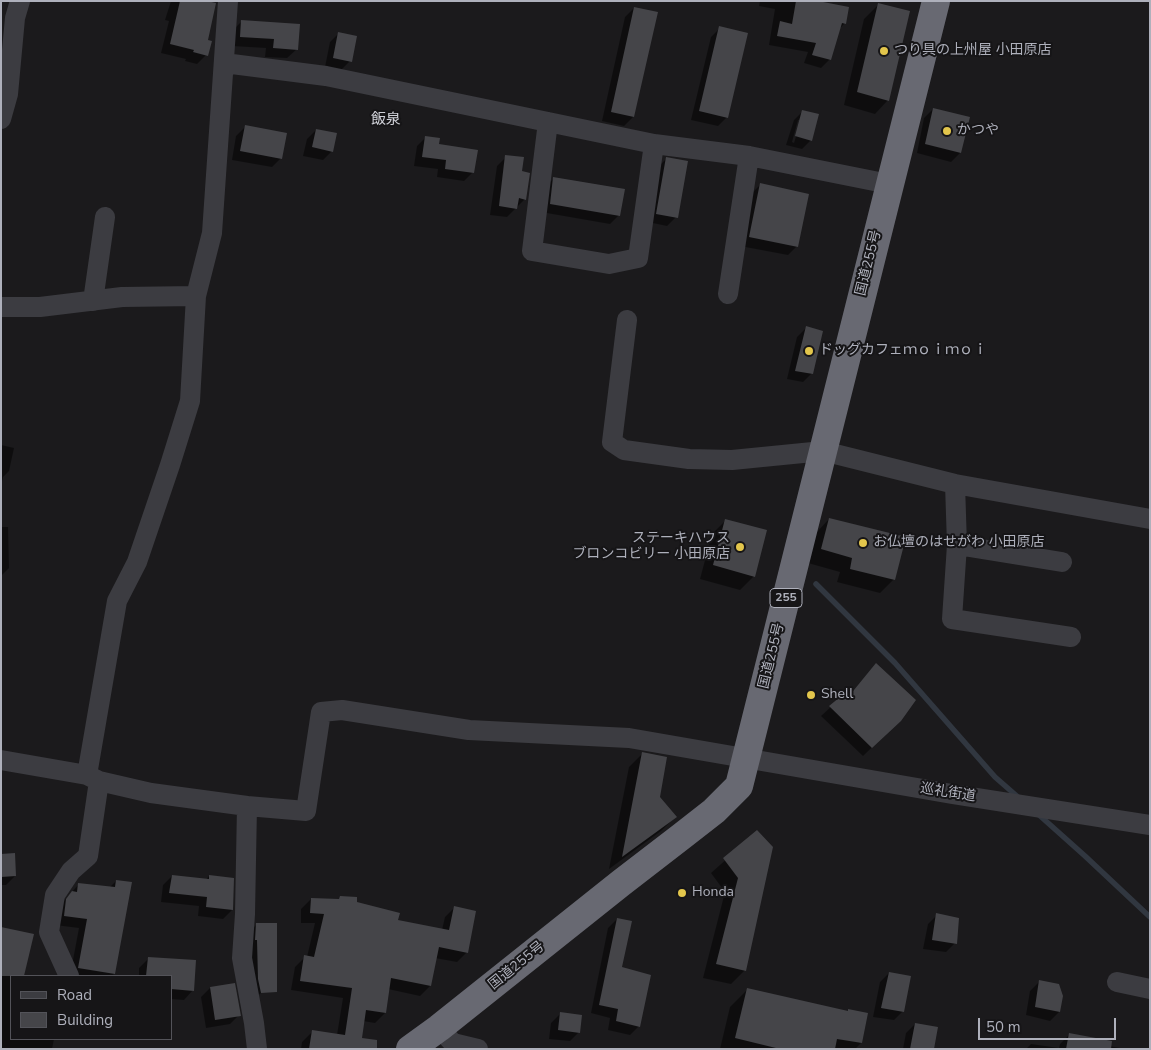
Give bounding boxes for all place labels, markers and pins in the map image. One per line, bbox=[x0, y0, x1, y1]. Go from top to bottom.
place label: つり具の上州屋 小田原店 bbox=[894, 43, 1052, 59]
marker: つり具の上州屋 小田原店 bbox=[878, 45, 890, 57]
place label: かつや bbox=[957, 123, 999, 139]
marker: かつや bbox=[941, 125, 953, 137]
place label: ドッグカフェｍｏｉｍｏｉ bbox=[819, 343, 987, 359]
marker: ドッグカフェｍｏｉｍｏｉ bbox=[803, 345, 815, 357]
place label: ステーキハウス ブロンコビリー 小田原店 bbox=[572, 531, 730, 564]
place label: お仏壇のはせがわ 小田原店 bbox=[873, 535, 1045, 551]
marker: お仏壇のはせがわ 小田原店 bbox=[857, 537, 869, 549]
marker: ステーキハウス ブロンコビリー 小田原店 bbox=[734, 541, 746, 553]
place label: Shell bbox=[821, 687, 853, 703]
marker: Shell bbox=[805, 689, 817, 701]
place label: Honda bbox=[692, 885, 734, 901]
marker: Honda bbox=[676, 887, 688, 899]

